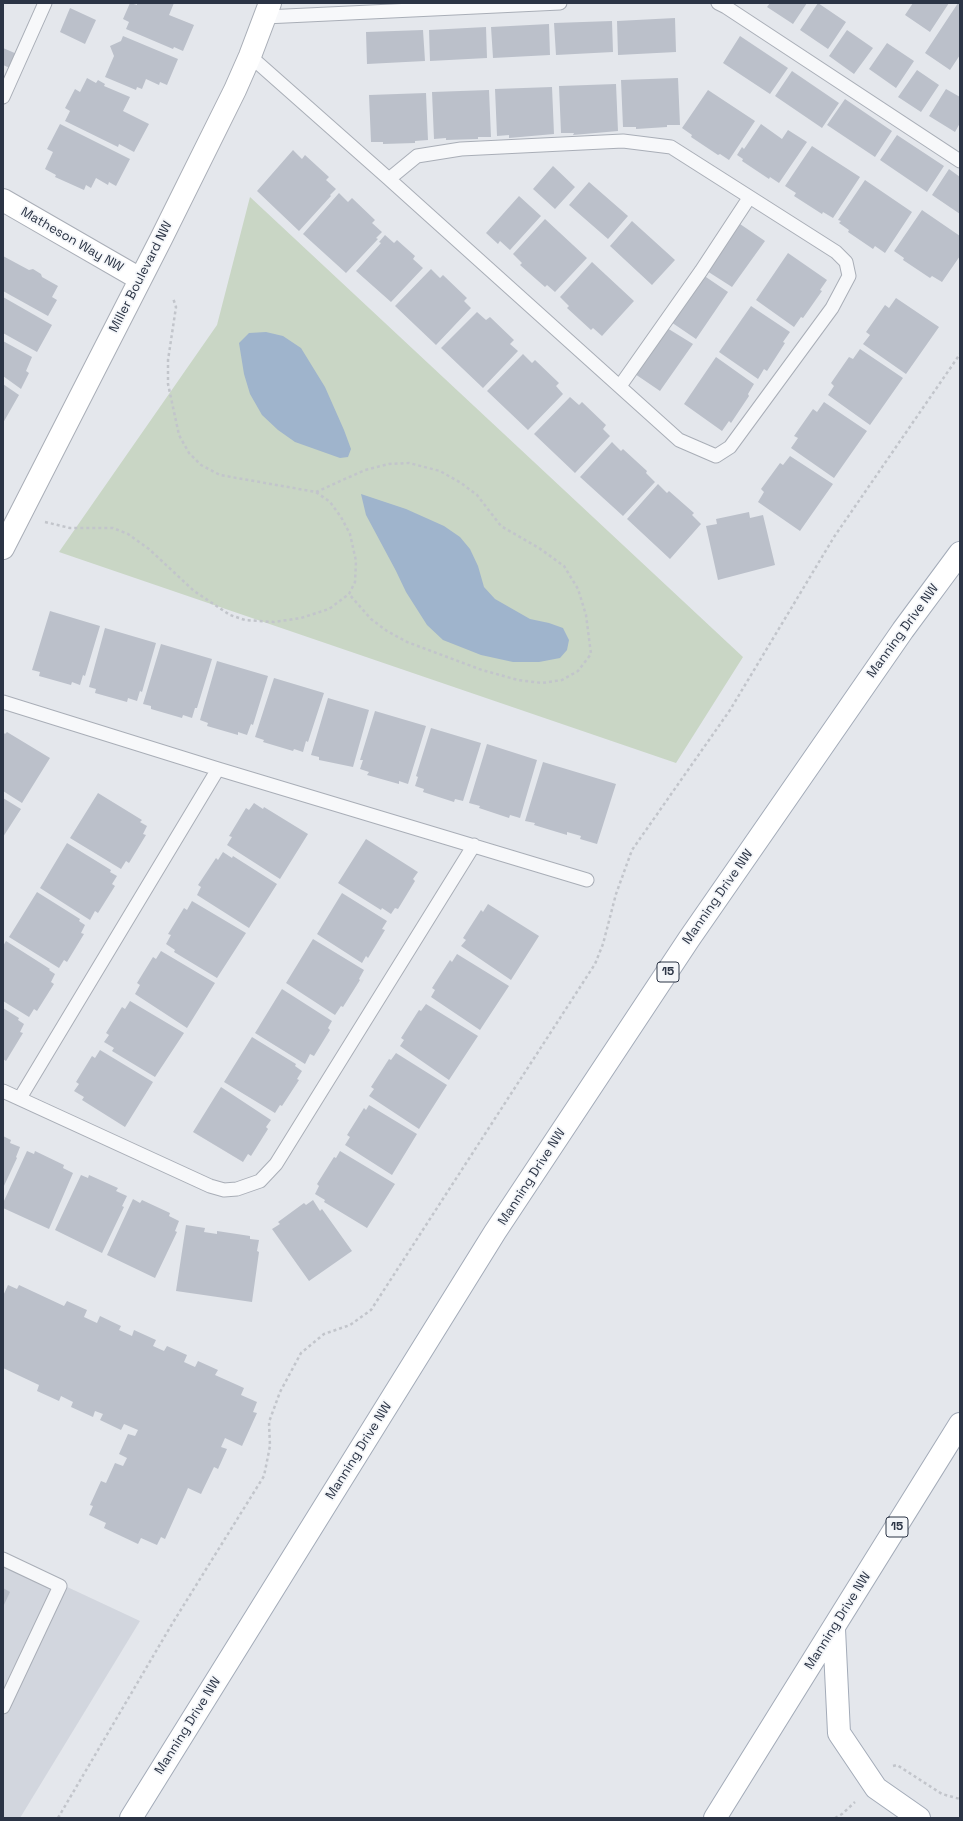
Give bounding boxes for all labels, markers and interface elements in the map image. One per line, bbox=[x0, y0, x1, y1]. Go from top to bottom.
street label: Matheson Way NW bbox=[18, 204, 126, 276]
street label: Miller Boulevard NW bbox=[106, 219, 176, 335]
street label: Manning Drive NW bbox=[864, 581, 942, 681]
street label: Manning Drive NW bbox=[679, 847, 757, 947]
road number: 15 bbox=[657, 962, 679, 982]
street label: Manning Drive NW bbox=[495, 1126, 569, 1228]
street label: Manning Drive NW bbox=[323, 1399, 395, 1503]
road number: 15 bbox=[886, 1517, 908, 1537]
street label: Manning Drive NW bbox=[802, 1569, 874, 1673]
street label: Manning Drive NW bbox=[152, 1674, 224, 1778]

